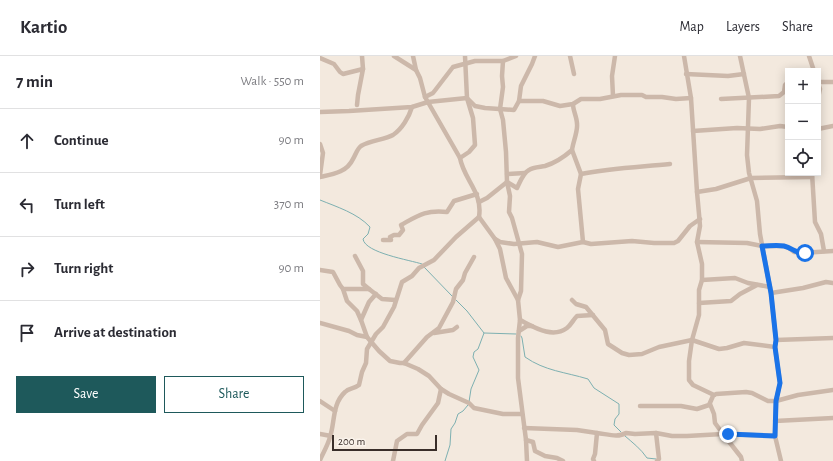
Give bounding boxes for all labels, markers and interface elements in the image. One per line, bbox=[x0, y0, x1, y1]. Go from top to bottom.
text: Kartio bbox=[20, 18, 67, 37]
text: Map bbox=[679, 20, 704, 34]
text: Layers bbox=[726, 20, 760, 34]
text: Share bbox=[782, 20, 813, 34]
map controls bbox=[785, 68, 821, 176]
button: + bbox=[785, 68, 821, 104]
text: 7 min bbox=[16, 73, 53, 90]
text: Walk · 550 m bbox=[240, 75, 304, 88]
button: − bbox=[785, 104, 821, 140]
icon: ahead bbox=[16, 130, 38, 152]
text: Continue bbox=[54, 133, 109, 148]
text: 90 m bbox=[278, 134, 304, 147]
button: locate bbox=[785, 140, 821, 176]
icon: left bbox=[16, 194, 38, 216]
text: Turn left bbox=[54, 197, 105, 212]
text: 370 m bbox=[274, 198, 304, 211]
route start bbox=[796, 244, 814, 262]
icon: right bbox=[16, 258, 38, 280]
text: Turn right bbox=[54, 261, 113, 276]
text: 90 m bbox=[278, 262, 304, 275]
icon: arrive bbox=[16, 322, 38, 344]
text: Arrive at destination bbox=[54, 325, 177, 340]
button: Save bbox=[16, 376, 156, 413]
button: Share bbox=[164, 376, 304, 413]
route end bbox=[719, 425, 737, 443]
scale bar bbox=[332, 433, 437, 452]
text: 200 m bbox=[338, 436, 365, 447]

